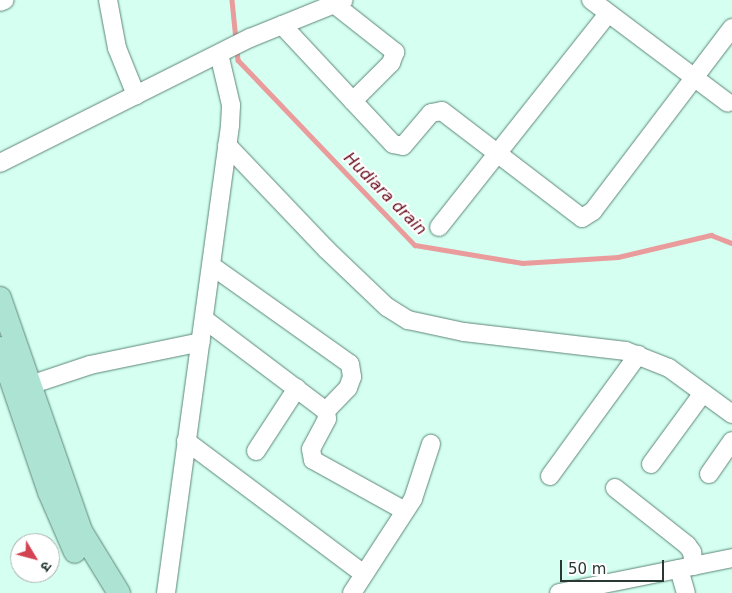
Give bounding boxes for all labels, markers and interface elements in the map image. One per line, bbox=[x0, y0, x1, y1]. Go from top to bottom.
water label: Hudiara drain bbox=[340, 149, 430, 239]
north arrow bbox=[10, 533, 60, 583]
scale bar bbox=[562, 550, 666, 582]
text: उ bbox=[37, 558, 55, 575]
text: 50 m bbox=[568, 560, 606, 578]

